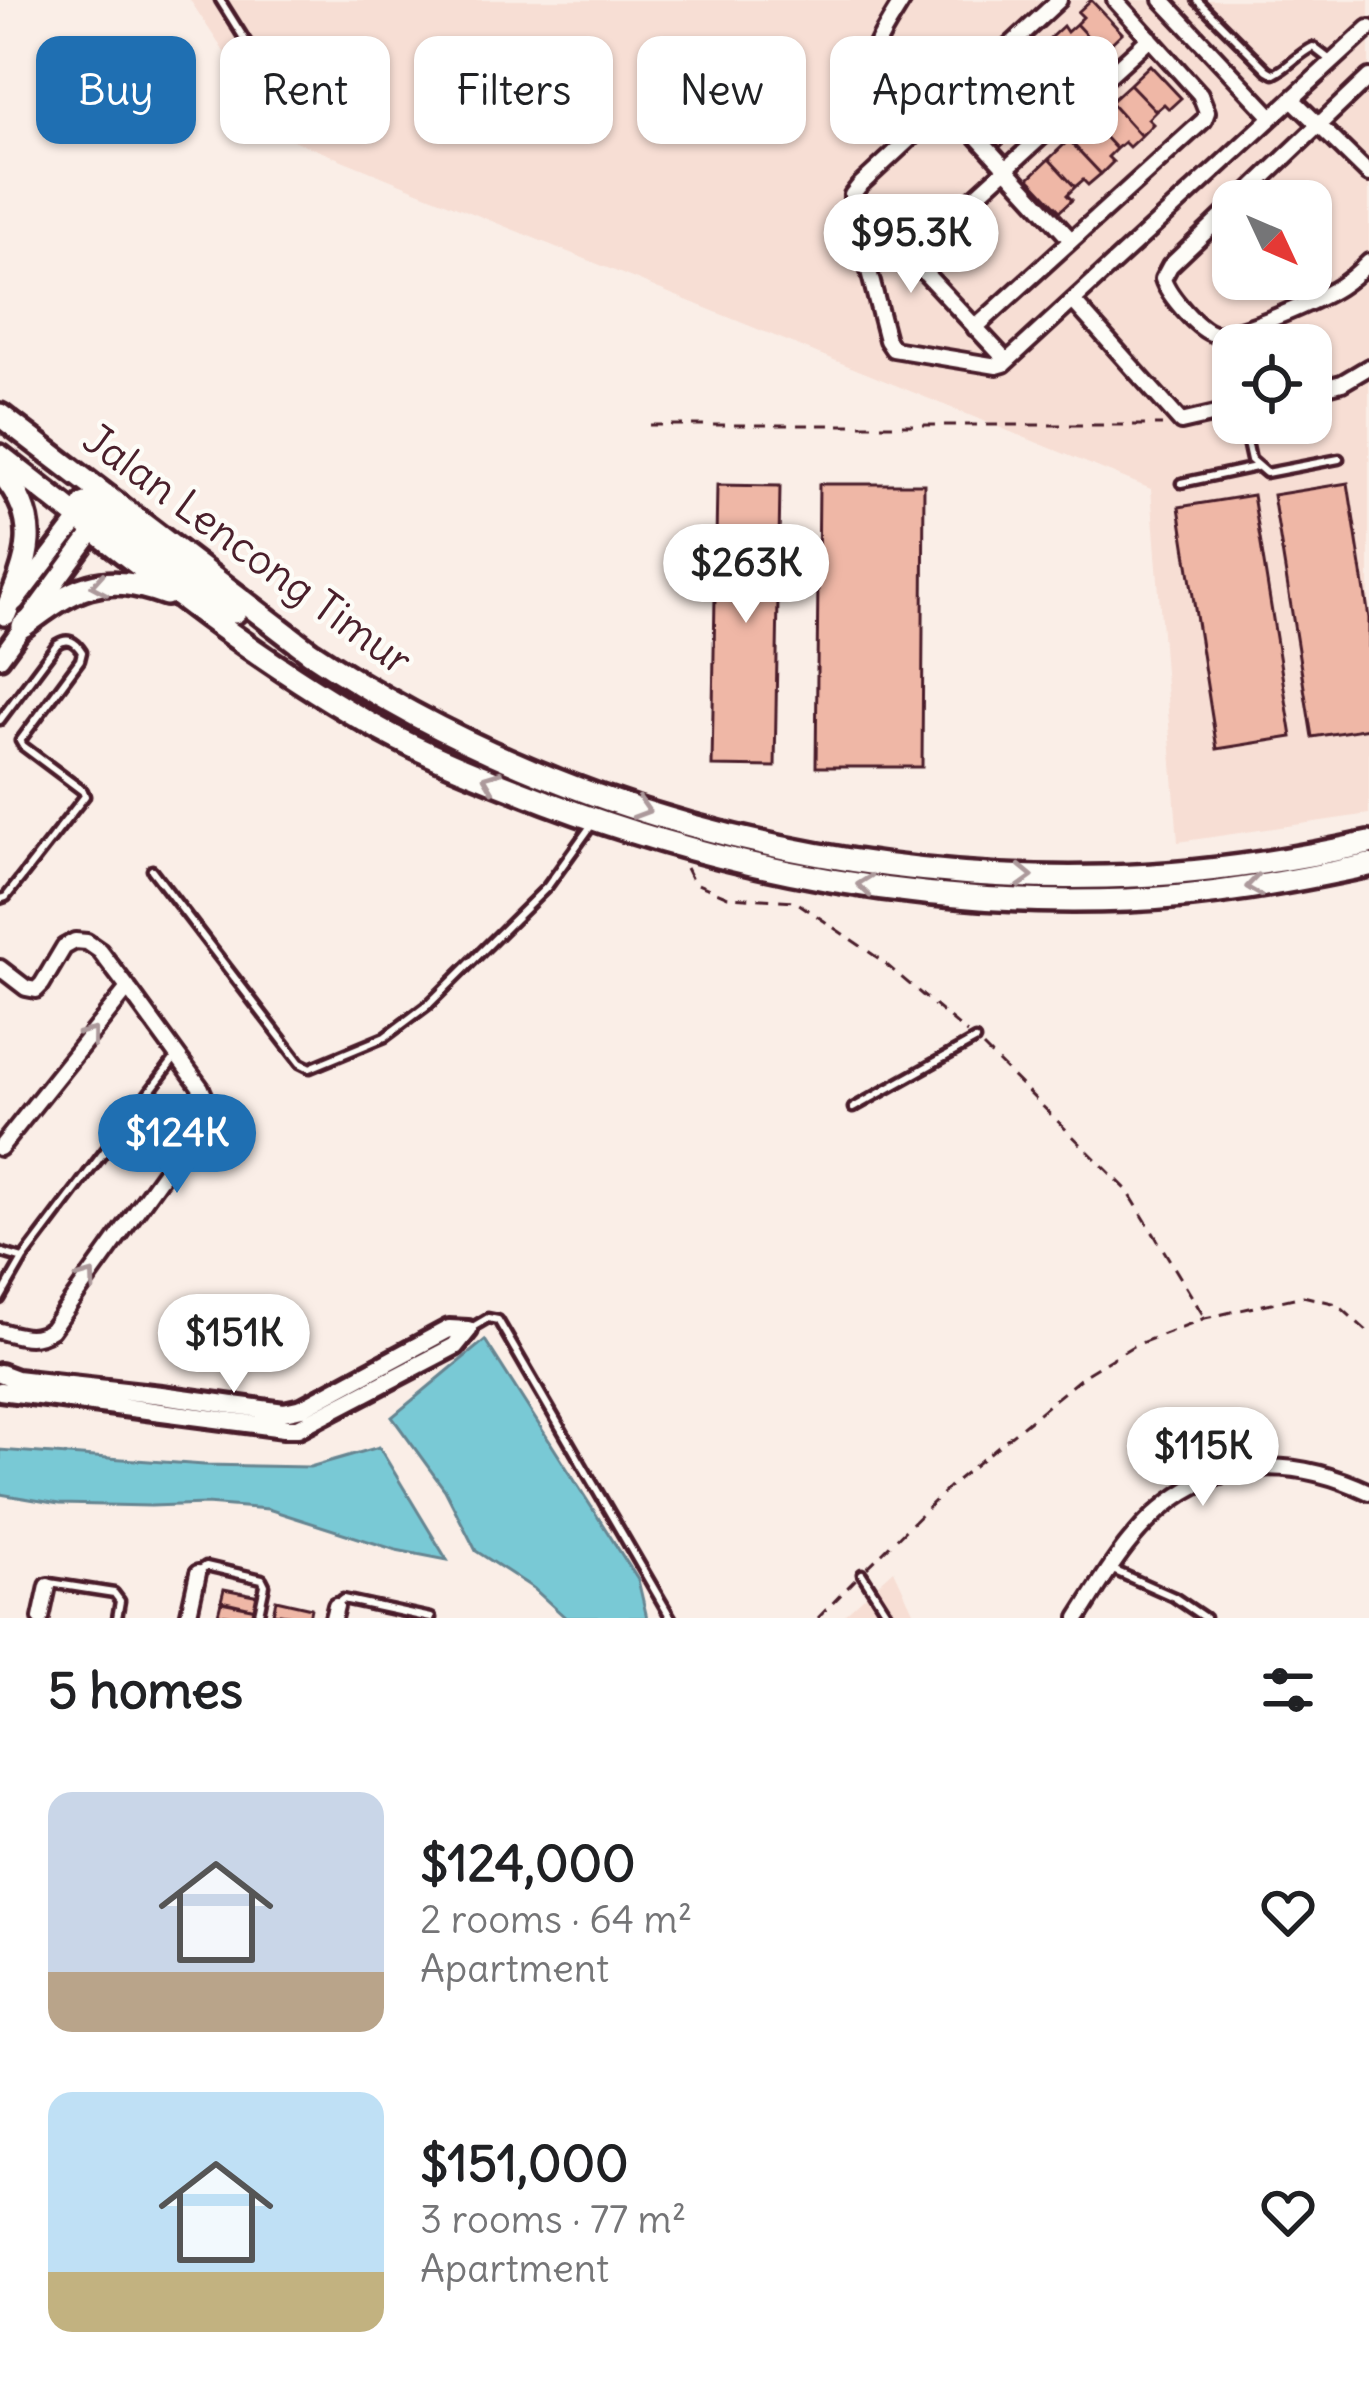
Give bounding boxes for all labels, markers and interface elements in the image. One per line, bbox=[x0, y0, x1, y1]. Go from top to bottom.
chip: Buy bbox=[36, 36, 196, 144]
chip: Rent bbox=[220, 36, 390, 144]
chip: Filters bbox=[414, 36, 613, 144]
chip: New bbox=[637, 36, 806, 144]
chip: Apartment bbox=[830, 36, 1118, 144]
north arrow bbox=[1212, 180, 1332, 300]
map controls bbox=[1212, 180, 1332, 444]
pin: $95.3K bbox=[813, 194, 1009, 296]
text: $95.3K bbox=[851, 208, 971, 257]
button: locate bbox=[1212, 324, 1332, 444]
street label: Jalan Lencong Timur bbox=[74, 412, 422, 686]
pin: $263K bbox=[662, 524, 830, 626]
text: $263K bbox=[690, 538, 802, 587]
one-way arrow bbox=[89, 572, 109, 597]
one-way arrow bbox=[482, 770, 503, 795]
one-way arrow bbox=[631, 795, 652, 820]
one-way arrow bbox=[1016, 863, 1035, 889]
one-way arrow bbox=[1244, 872, 1264, 898]
one-way arrow bbox=[856, 873, 875, 898]
one-way arrow bbox=[76, 1027, 98, 1049]
pin: $124K bbox=[93, 1094, 261, 1196]
text: $124K bbox=[125, 1108, 229, 1157]
one-way arrow bbox=[73, 1271, 95, 1292]
pin: $151K bbox=[150, 1294, 318, 1396]
text: $151K bbox=[185, 1308, 283, 1357]
pin: $115K bbox=[1119, 1407, 1287, 1509]
text: $115K bbox=[1154, 1421, 1252, 1470]
icon: filters bbox=[1255, 1657, 1321, 1723]
text: 5 homes bbox=[48, 1658, 243, 1722]
text: $124,000 bbox=[420, 1831, 636, 1895]
icon: home bbox=[144, 1840, 288, 1984]
icon: heart bbox=[1255, 1879, 1321, 1945]
text: 2 rooms · 64 m² bbox=[420, 1895, 692, 1944]
text: Apartment bbox=[420, 1944, 609, 1993]
text: $151,000 bbox=[420, 2131, 629, 2195]
icon: home bbox=[144, 2140, 288, 2284]
icon: heart bbox=[1255, 2179, 1321, 2245]
text: 3 rooms · 77 m² bbox=[420, 2195, 686, 2244]
text: Apartment bbox=[420, 2244, 609, 2293]

